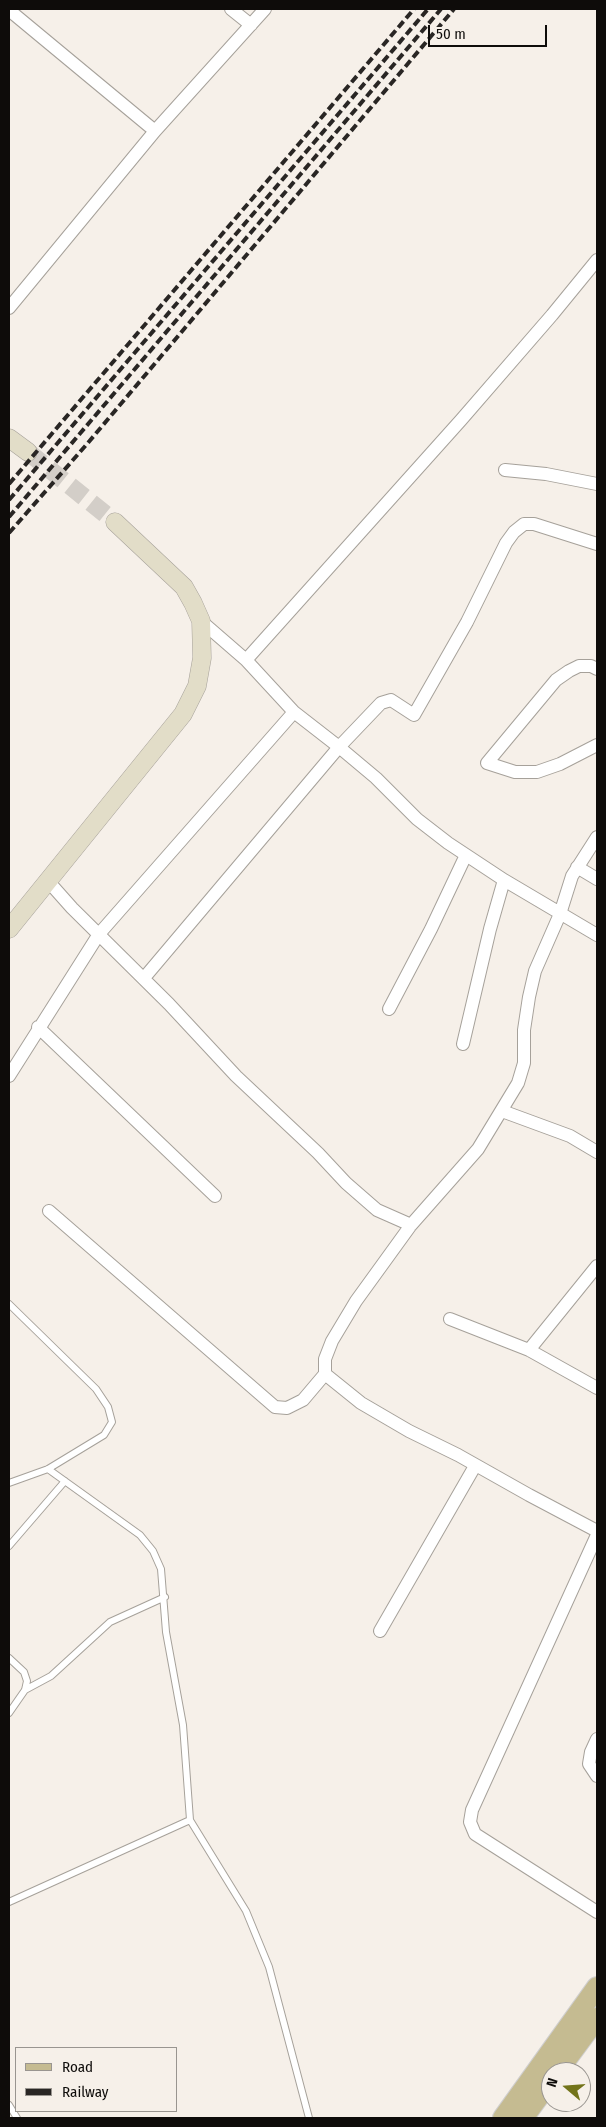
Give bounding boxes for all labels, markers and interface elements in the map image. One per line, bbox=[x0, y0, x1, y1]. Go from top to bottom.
scale bar bbox=[431, 15, 550, 47]
text: 50 m bbox=[436, 25, 466, 43]
legend bbox=[15, 2047, 178, 2112]
text: Road bbox=[62, 2058, 93, 2076]
north arrow bbox=[541, 2062, 591, 2112]
text: N bbox=[543, 2076, 562, 2089]
text: Railway bbox=[62, 2083, 109, 2101]

